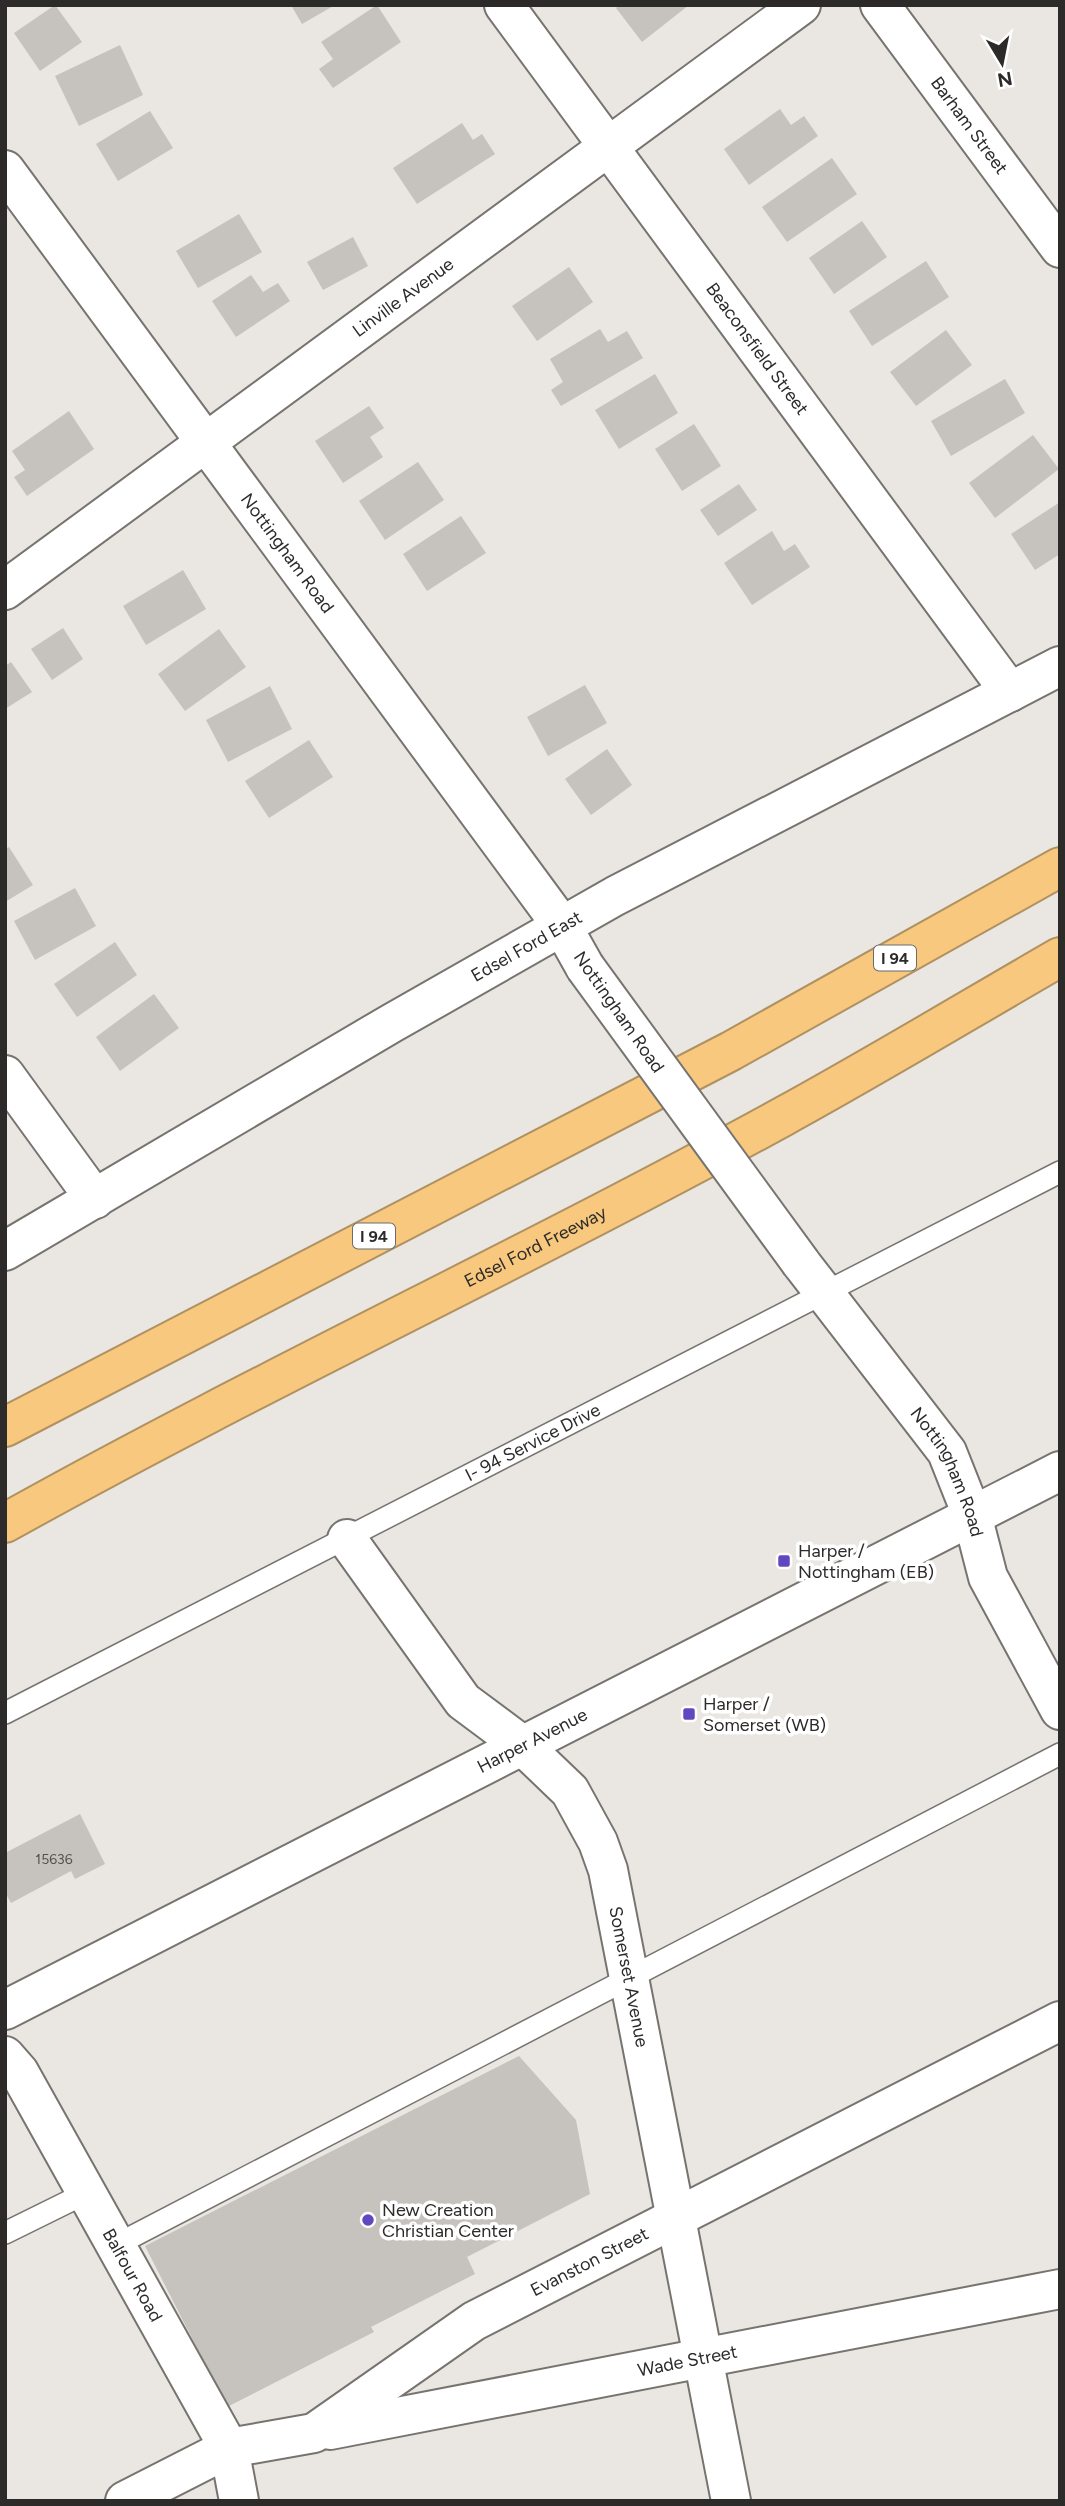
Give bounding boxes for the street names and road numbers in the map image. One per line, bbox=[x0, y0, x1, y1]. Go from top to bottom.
street label: Barham Street bbox=[926, 72, 1013, 179]
street label: Linville Avenue bbox=[348, 253, 458, 342]
street label: Beaconsfield Street bbox=[701, 278, 813, 419]
street label: Nottingham Road bbox=[236, 489, 339, 617]
street label: Edsel Ford East bbox=[467, 906, 586, 987]
road number: I 94 bbox=[874, 946, 916, 970]
street label: Nottingham Road bbox=[569, 947, 669, 1077]
street label: Edsel Ford Freeway bbox=[461, 1201, 611, 1292]
road number: I 94 bbox=[353, 1224, 395, 1248]
street label: I- 94 Service Drive bbox=[461, 1399, 604, 1486]
street label: Nottingham Road bbox=[906, 1403, 988, 1539]
street label: Harper Avenue bbox=[473, 1703, 591, 1778]
street label: Somerset Avenue bbox=[604, 1904, 653, 2049]
street label: Evanston Street bbox=[527, 2223, 652, 2301]
street label: Balfour Road bbox=[98, 2225, 167, 2326]
street label: Wade Street bbox=[636, 2341, 739, 2381]

